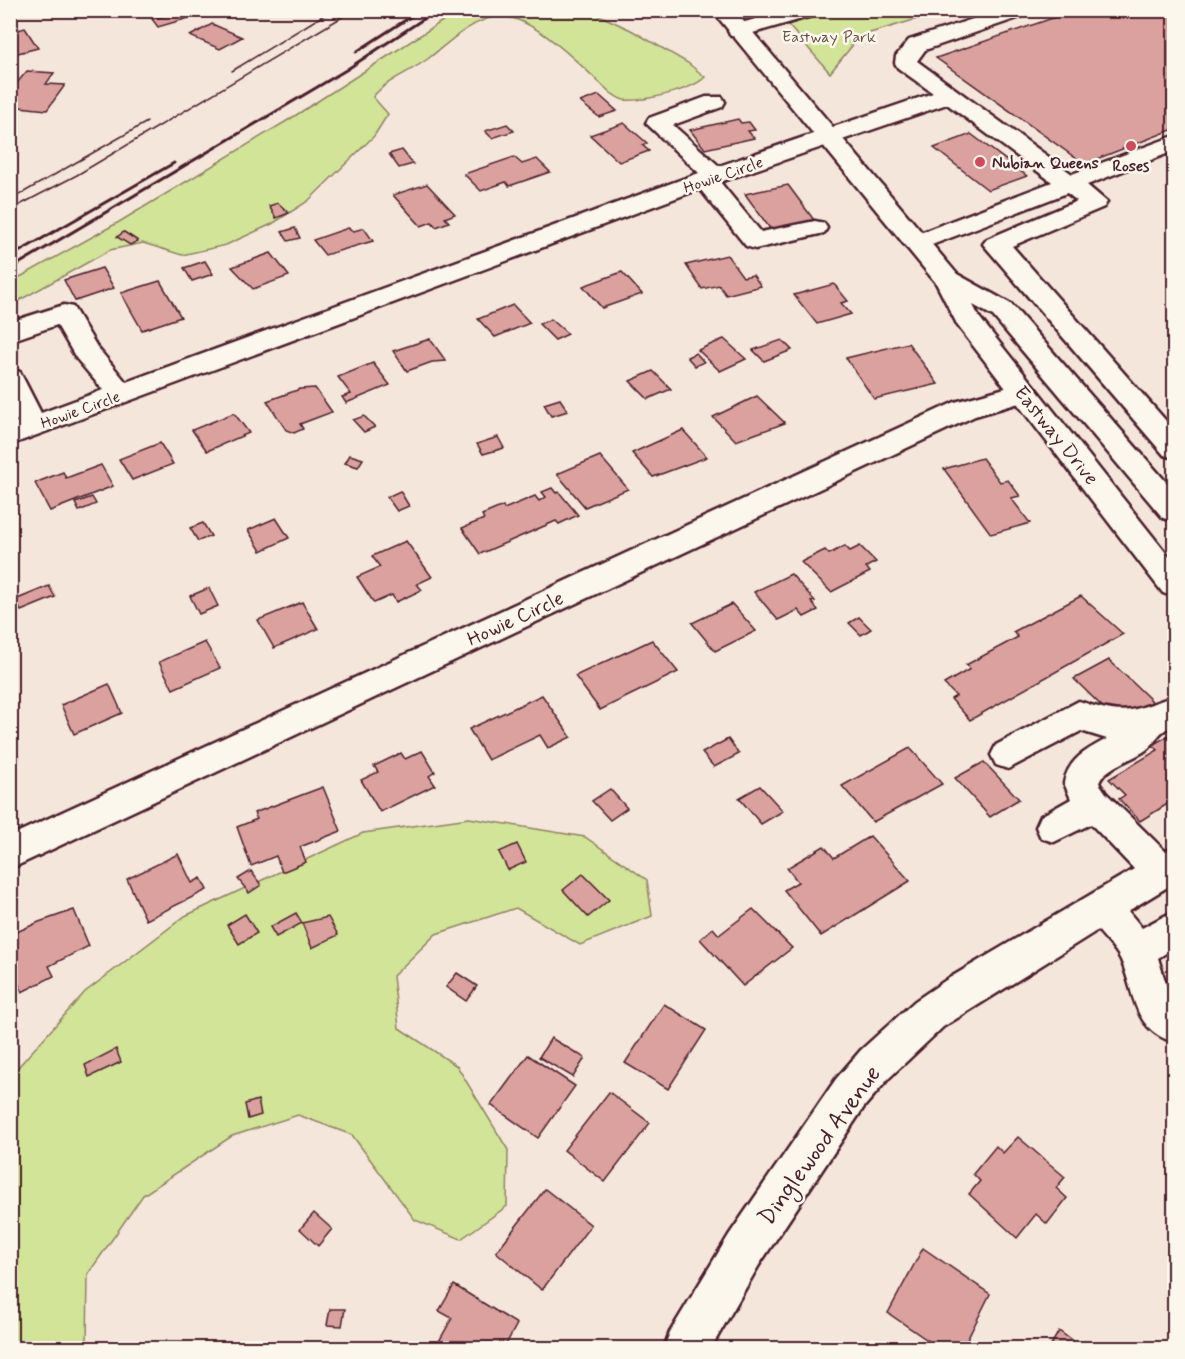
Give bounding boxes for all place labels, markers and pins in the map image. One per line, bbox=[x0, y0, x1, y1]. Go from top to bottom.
marker: Roses bbox=[1124, 139, 1138, 153]
place label: Nubian Queens bbox=[992, 153, 1099, 174]
marker: Nubian Queens bbox=[973, 155, 987, 169]
place label: Roses bbox=[1113, 156, 1150, 177]

